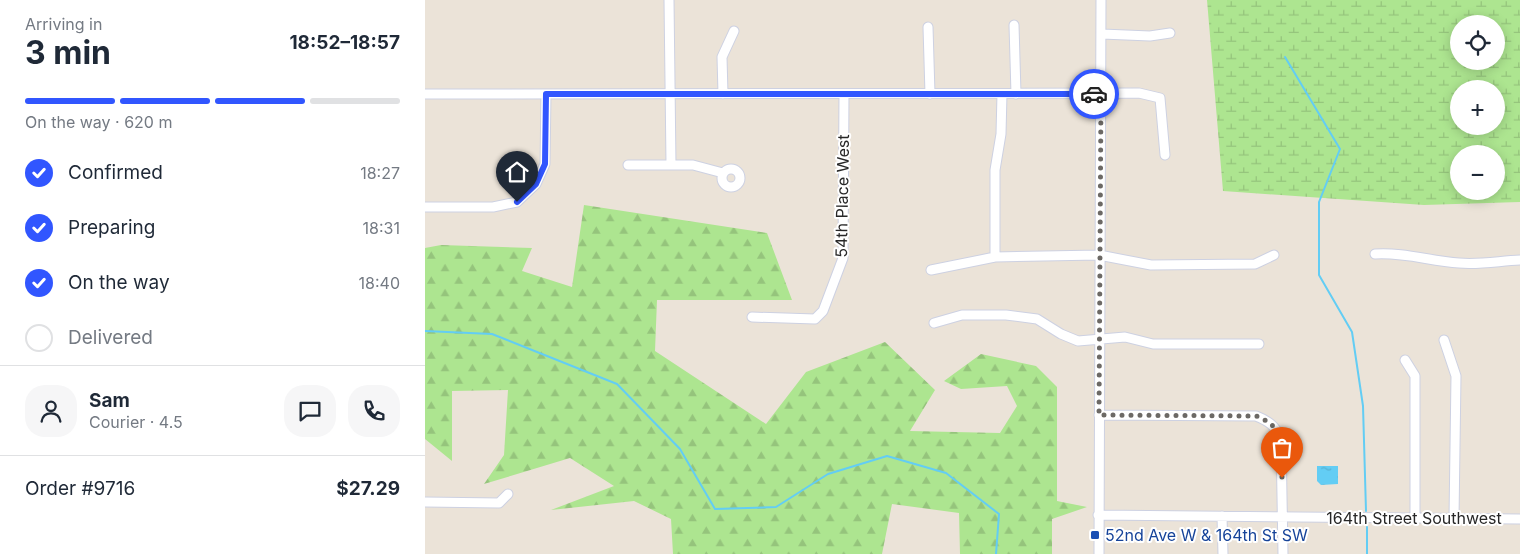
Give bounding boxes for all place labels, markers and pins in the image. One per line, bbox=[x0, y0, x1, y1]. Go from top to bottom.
pin bbox=[496, 151, 538, 202]
pin bbox=[1261, 427, 1303, 478]
place label: 52nd Ave W & 164th St SW bbox=[1105, 525, 1308, 545]
marker: 52nd Ave W & 164th St SW bbox=[1089, 529, 1101, 541]

